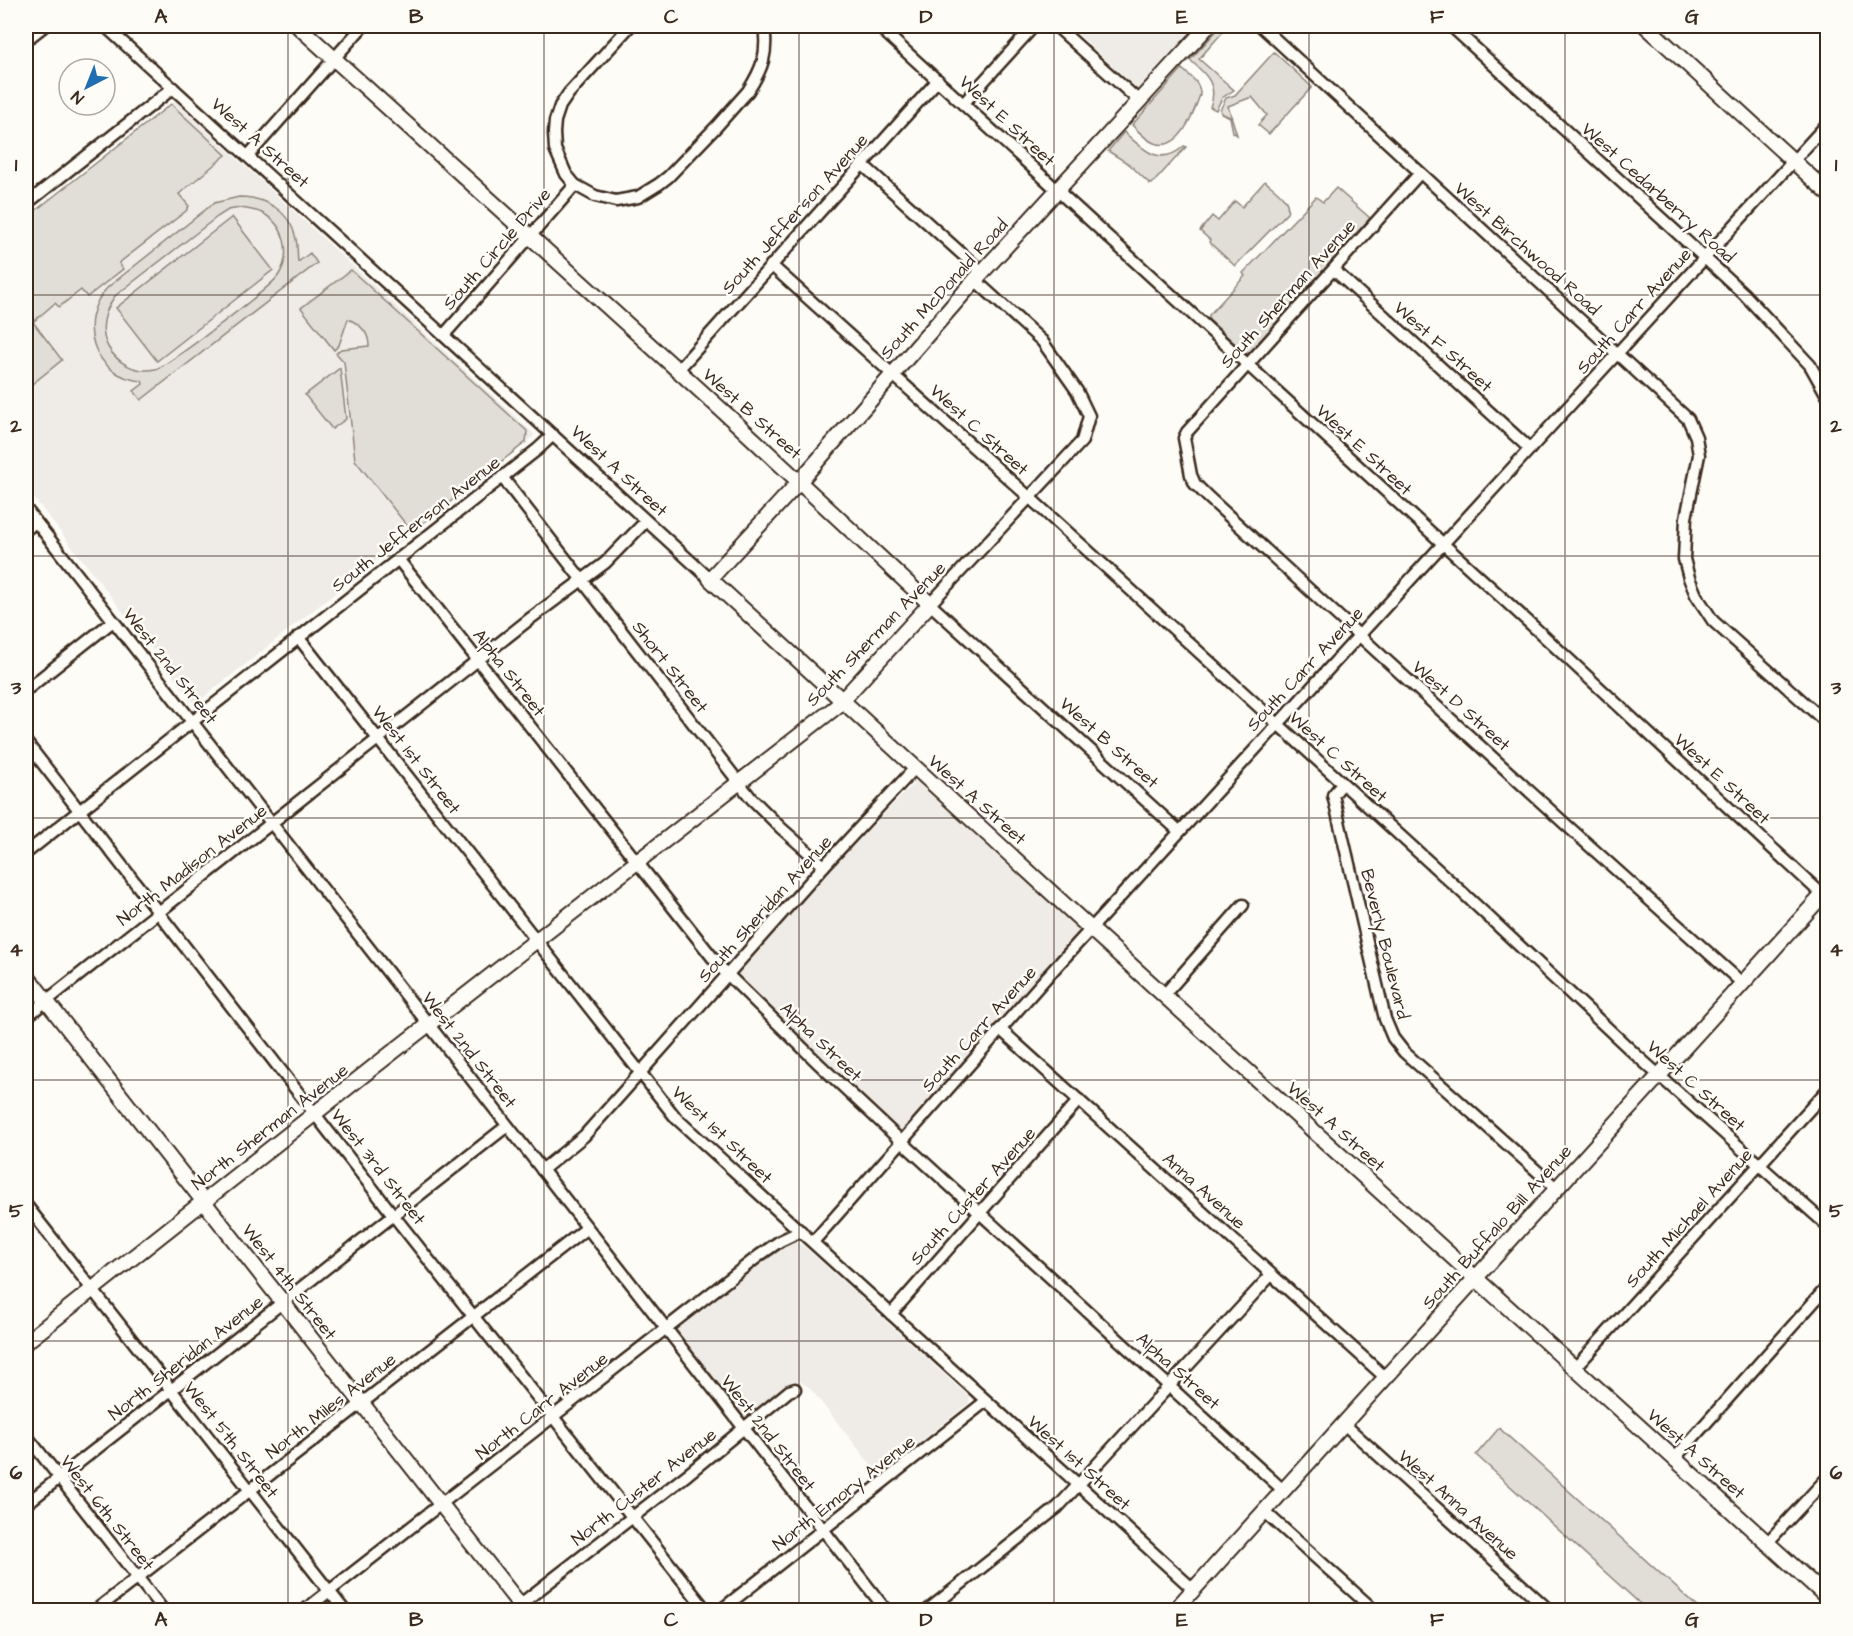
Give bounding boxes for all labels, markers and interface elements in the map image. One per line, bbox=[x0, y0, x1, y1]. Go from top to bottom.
text: A bbox=[155, 3, 168, 31]
text: B bbox=[409, 3, 424, 31]
text: C bbox=[664, 3, 679, 31]
text: D bbox=[920, 3, 933, 31]
text: E bbox=[1176, 3, 1188, 31]
text: F bbox=[1430, 3, 1445, 31]
text: G bbox=[1685, 3, 1699, 31]
north arrow bbox=[57, 57, 117, 117]
street label: West E Street bbox=[953, 70, 1061, 173]
text: N bbox=[67, 86, 89, 109]
street label: West A Street bbox=[205, 92, 315, 194]
street label: West Cedarberry Road bbox=[1575, 117, 1740, 270]
street label: South Jefferson Avenue bbox=[716, 128, 874, 300]
text: 1 bbox=[15, 151, 18, 179]
text: 1 bbox=[1835, 151, 1838, 179]
street label: West Birchwood Road bbox=[1449, 177, 1605, 321]
street label: South Circle Drive bbox=[437, 182, 557, 315]
street label: South McDonald Road bbox=[874, 213, 1014, 365]
street label: South Sherman Avenue bbox=[1214, 214, 1362, 374]
street label: South Carr Avenue bbox=[1571, 242, 1698, 379]
street label: West F Street bbox=[1388, 296, 1498, 399]
street label: West B Street bbox=[697, 363, 808, 466]
street label: West C Street bbox=[924, 379, 1035, 482]
street label: West E Street bbox=[1310, 399, 1418, 502]
text: 2 bbox=[9, 412, 22, 440]
text: 2 bbox=[1829, 412, 1842, 440]
street label: West A Street bbox=[565, 419, 674, 523]
street label: South Jefferson Avenue bbox=[326, 450, 506, 598]
street label: South Sherman Avenue bbox=[800, 556, 952, 712]
street label: South Carr Avenue bbox=[1241, 601, 1369, 737]
street label: West 2nd Street bbox=[117, 603, 224, 730]
street label: Short Street bbox=[626, 616, 714, 719]
street label: Alpha Street bbox=[467, 624, 552, 723]
street label: West D Street bbox=[1406, 655, 1516, 757]
text: 3 bbox=[10, 674, 22, 702]
text: 3 bbox=[1830, 674, 1842, 702]
street label: West B Street bbox=[1054, 692, 1165, 795]
street label: West 1st Street bbox=[366, 700, 467, 820]
street label: West C Street bbox=[1283, 706, 1394, 809]
street label: West E Street bbox=[1668, 728, 1776, 831]
street label: West A Street bbox=[922, 749, 1032, 851]
street label: North Madison Avenue bbox=[112, 798, 273, 932]
street label: South Sheridan Avenue bbox=[692, 830, 838, 988]
street label: Beverly Boulevard bbox=[1353, 866, 1416, 1022]
text: 4 bbox=[9, 936, 23, 964]
text: 4 bbox=[1829, 936, 1843, 964]
street label: South Carr Avenue bbox=[916, 960, 1043, 1097]
street label: West 2nd Street bbox=[416, 987, 523, 1114]
street label: Alpha Street bbox=[774, 996, 868, 1088]
street label: West C Street bbox=[1641, 1035, 1752, 1138]
street label: North Sherman Avenue bbox=[186, 1058, 354, 1196]
street label: West A Street bbox=[1281, 1076, 1391, 1178]
street label: West 1st Street bbox=[666, 1080, 779, 1190]
street label: West 3rd Street bbox=[325, 1104, 432, 1231]
street label: South Custer Avenue bbox=[904, 1121, 1042, 1270]
street label: South Buffalo Bill Avenue bbox=[1416, 1139, 1578, 1315]
street label: South Michael Avenue bbox=[1620, 1143, 1759, 1293]
street label: Anna Avenue bbox=[1157, 1147, 1251, 1235]
text: 5 bbox=[9, 1197, 24, 1225]
text: 5 bbox=[1829, 1197, 1844, 1225]
street label: West 4th Street bbox=[236, 1219, 343, 1346]
street label: North Sheridan Avenue bbox=[103, 1289, 269, 1427]
street label: Alpha Street bbox=[1131, 1327, 1226, 1416]
street label: North Carr Avenue bbox=[470, 1346, 614, 1466]
street label: North Miles Avenue bbox=[260, 1347, 402, 1465]
street label: West 2nd Street bbox=[715, 1370, 822, 1497]
street label: West 5th Street bbox=[177, 1376, 285, 1504]
street label: West A Street bbox=[1641, 1403, 1751, 1505]
street label: West 1st Street bbox=[1022, 1410, 1137, 1517]
street label: North Custer Avenue bbox=[566, 1422, 722, 1552]
street label: North Emory Avenue bbox=[767, 1429, 921, 1558]
street label: West Anna Avenue bbox=[1392, 1444, 1524, 1566]
street label: West 6th Street bbox=[54, 1450, 161, 1577]
text: 6 bbox=[10, 1459, 23, 1487]
text: 6 bbox=[1830, 1459, 1843, 1487]
text: A bbox=[155, 1606, 168, 1634]
text: B bbox=[409, 1606, 424, 1634]
text: C bbox=[664, 1606, 679, 1634]
text: D bbox=[920, 1606, 933, 1634]
text: E bbox=[1176, 1606, 1188, 1634]
text: F bbox=[1430, 1606, 1445, 1634]
text: G bbox=[1685, 1606, 1699, 1634]

